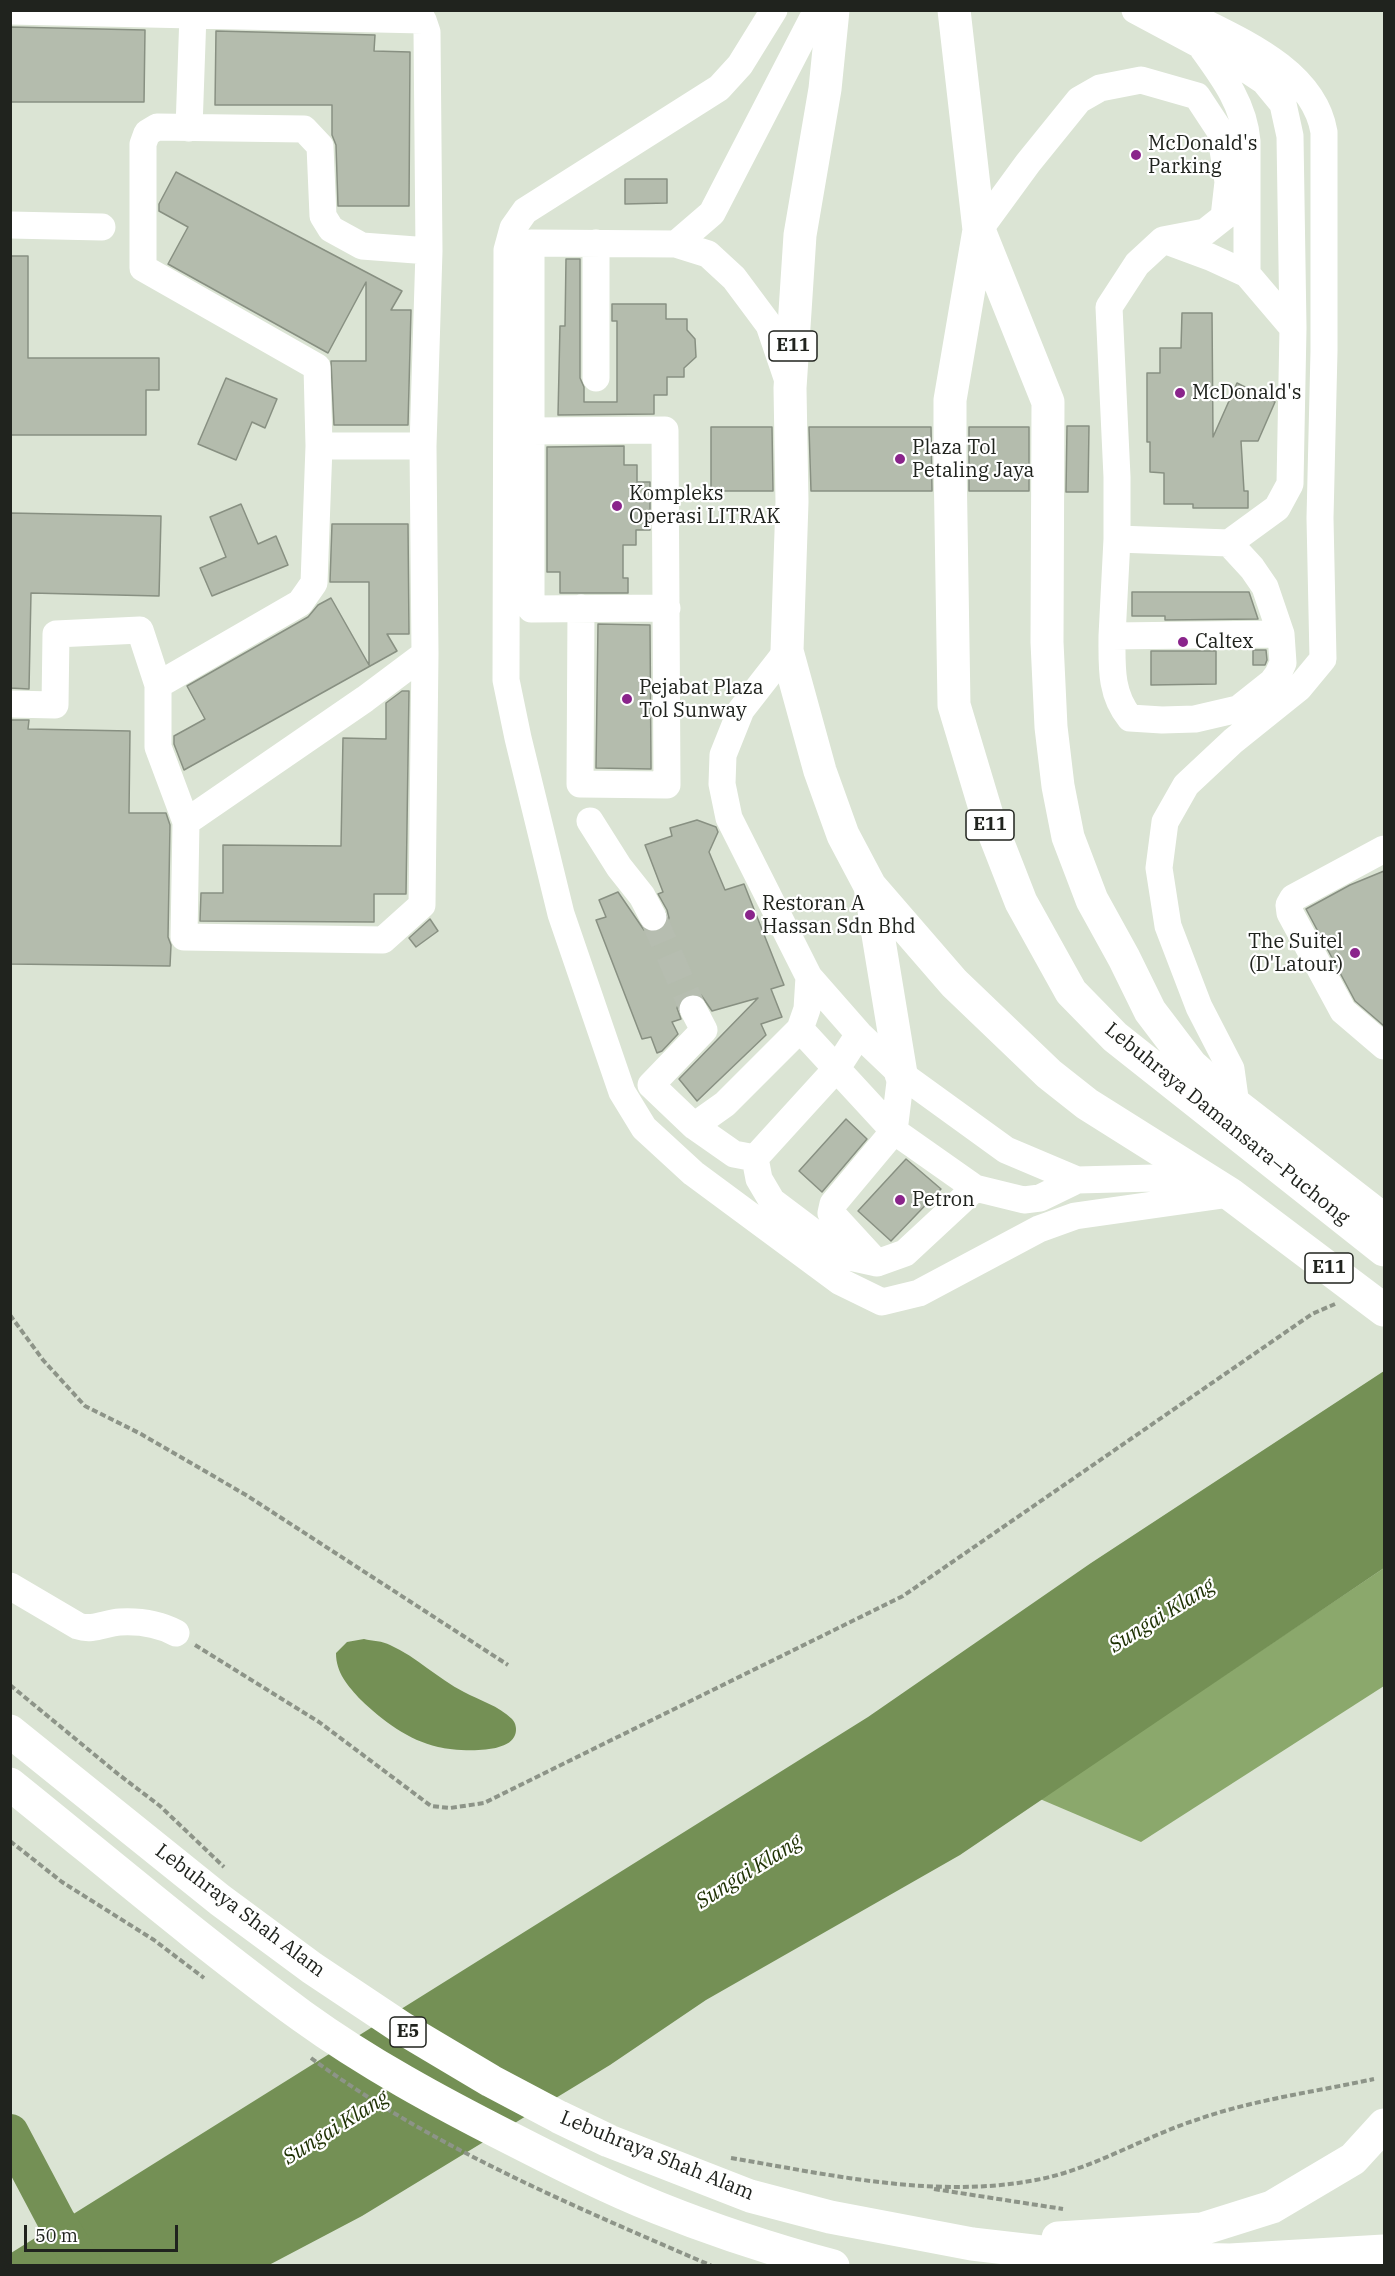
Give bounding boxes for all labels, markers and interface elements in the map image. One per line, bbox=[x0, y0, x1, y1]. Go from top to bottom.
place label: McDonald's Parking bbox=[1148, 132, 1258, 179]
marker: McDonald's Parking bbox=[1129, 148, 1143, 162]
road number: E11 bbox=[769, 331, 817, 361]
place label: McDonald's bbox=[1192, 381, 1302, 405]
marker: McDonald's bbox=[1173, 386, 1187, 400]
place label: Plaza Tol Petaling Jaya bbox=[912, 436, 1034, 483]
marker: Plaza Tol Petaling Jaya bbox=[893, 452, 907, 466]
place label: Kompleks Operasi LITRAK bbox=[629, 482, 780, 529]
marker: Kompleks Operasi LITRAK bbox=[610, 499, 624, 513]
place label: Caltex bbox=[1195, 630, 1253, 654]
marker: Caltex bbox=[1176, 635, 1190, 649]
place label: Pejabat Plaza Tol Sunway bbox=[639, 676, 764, 723]
marker: Pejabat Plaza Tol Sunway bbox=[620, 692, 634, 706]
road number: E11 bbox=[966, 810, 1014, 840]
place label: Restoran A Hassan Sdn Bhd bbox=[762, 892, 916, 939]
marker: Restoran A Hassan Sdn Bhd bbox=[743, 908, 757, 922]
place label: The Suitel (D'Latour) bbox=[1248, 930, 1343, 977]
marker: The Suitel (D'Latour) bbox=[1348, 946, 1362, 960]
street label: Lebuhraya Damansara–Puchong bbox=[1100, 1018, 1354, 1230]
place label: Petron bbox=[912, 1188, 975, 1212]
marker: Petron bbox=[893, 1193, 907, 1207]
road number: E11 bbox=[1305, 1253, 1353, 1283]
water label: Sungai Klang bbox=[1104, 1573, 1220, 1659]
water label: Sungai Klang bbox=[691, 1829, 807, 1915]
street label: Lebuhraya Shah Alam bbox=[150, 1839, 330, 1983]
road number: E5 bbox=[390, 2017, 426, 2047]
water label: Sungai Klang bbox=[278, 2085, 394, 2171]
street label: Lebuhraya Shah Alam bbox=[557, 2106, 757, 2206]
scale bar bbox=[27, 2213, 182, 2251]
text: 50 m bbox=[35, 2224, 78, 2247]

